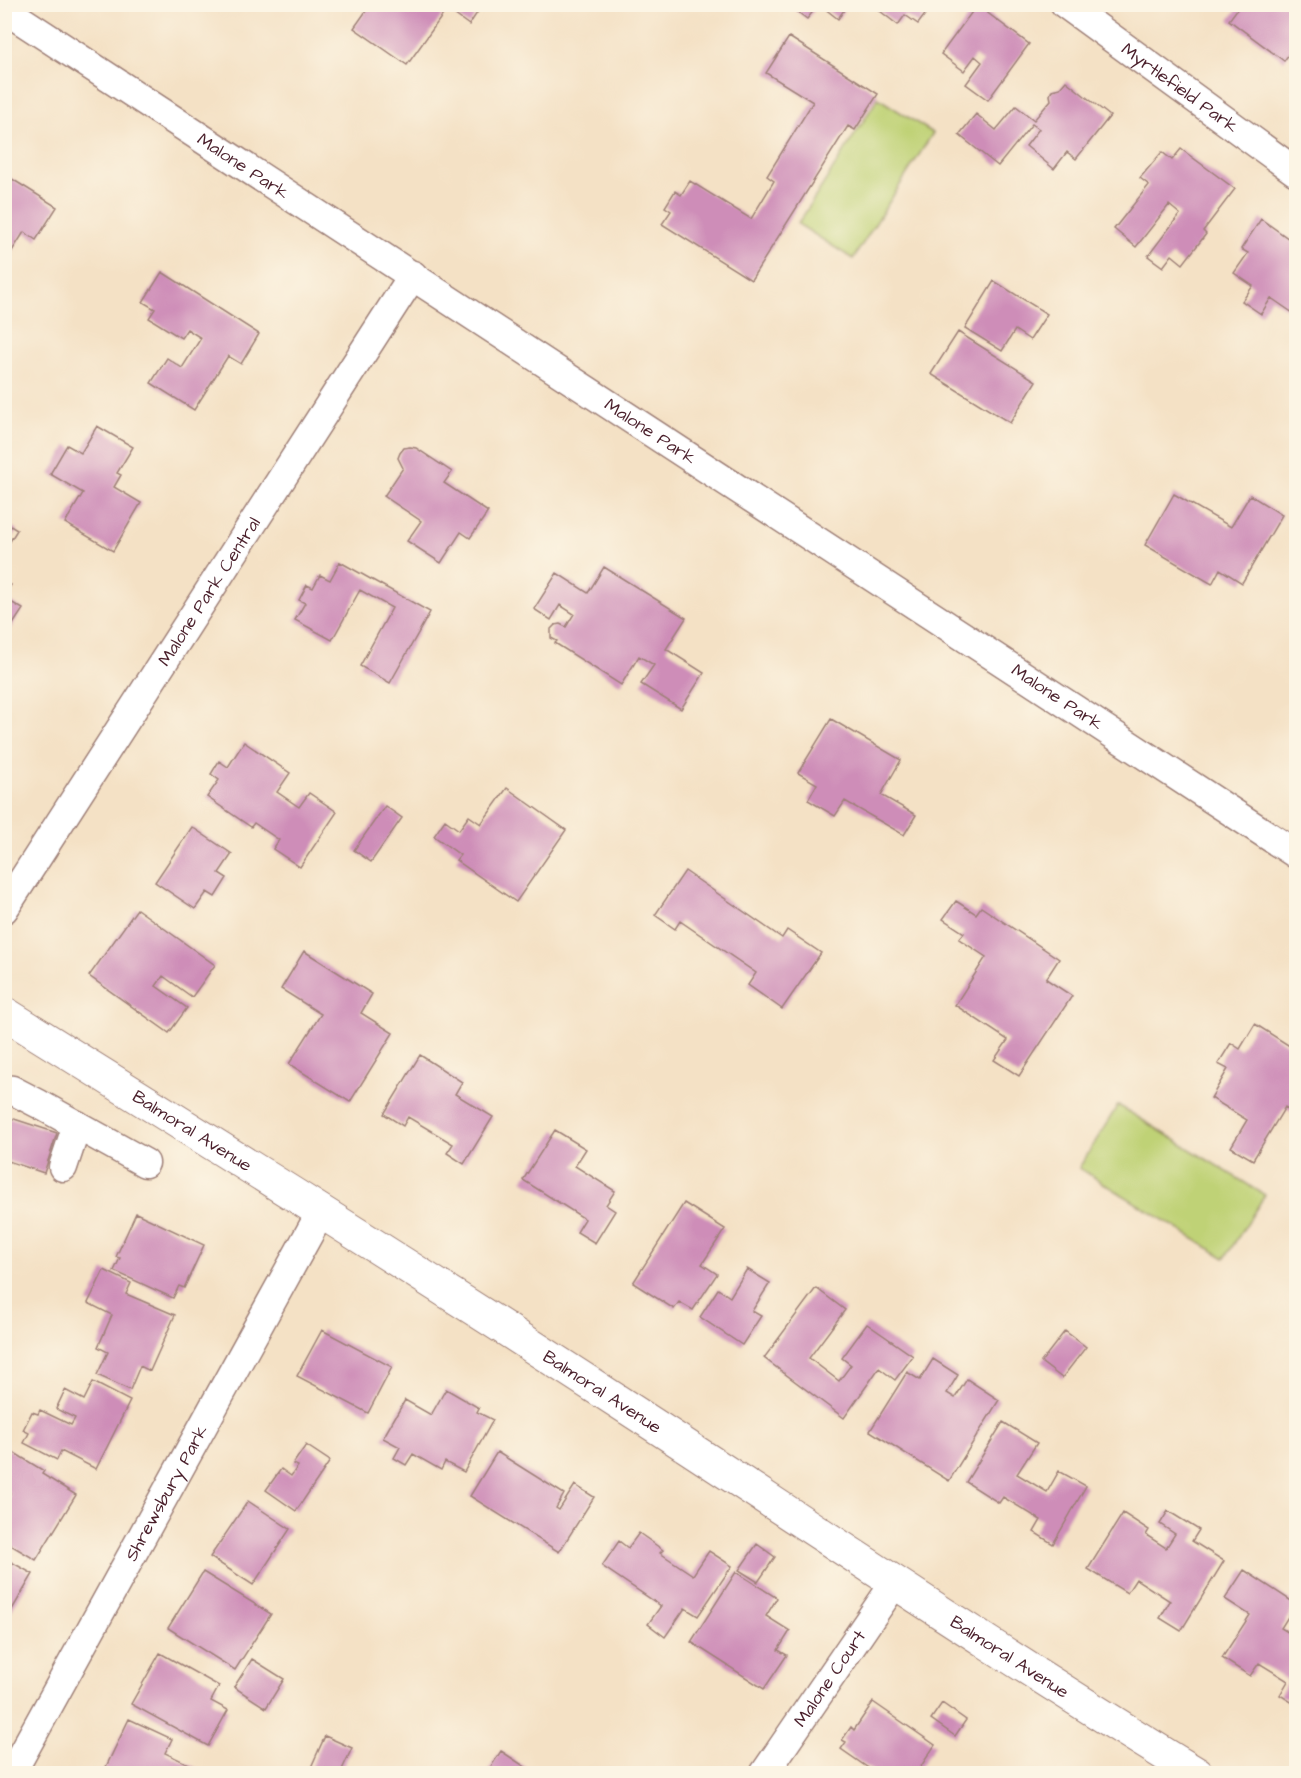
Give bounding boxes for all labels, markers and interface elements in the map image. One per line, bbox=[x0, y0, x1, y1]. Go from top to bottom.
street label: Myrtlefield Park bbox=[1116, 37, 1243, 138]
street label: Malone Park bbox=[193, 127, 294, 205]
street label: Malone Park bbox=[600, 392, 701, 470]
street label: Malone Park Central bbox=[152, 512, 266, 671]
street label: Malone Park bbox=[1007, 658, 1108, 736]
street label: Balmoral Avenue bbox=[128, 1084, 257, 1178]
street label: Balmoral Avenue bbox=[538, 1344, 667, 1439]
street label: Shrewsbury Park bbox=[118, 1420, 214, 1565]
street label: Balmoral Avenue bbox=[945, 1609, 1074, 1704]
street label: Malone Court bbox=[787, 1624, 872, 1732]

